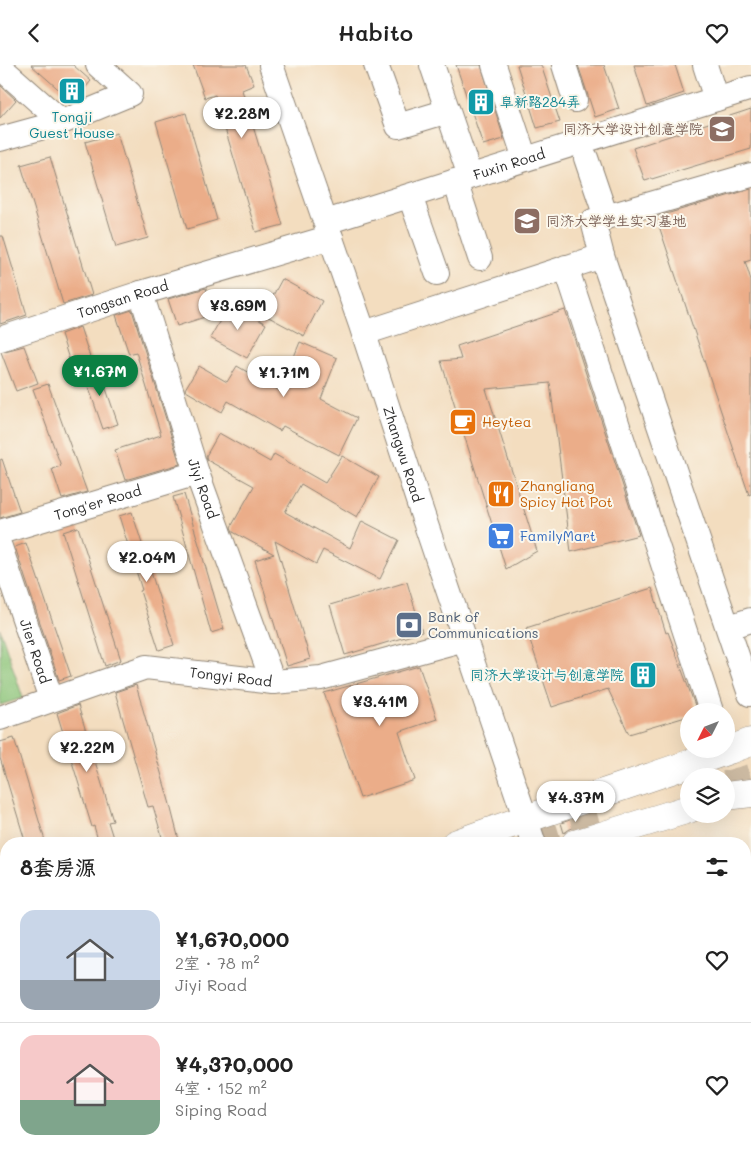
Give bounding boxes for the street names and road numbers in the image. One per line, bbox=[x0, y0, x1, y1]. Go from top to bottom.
street label: Fuxin Road bbox=[471, 144, 547, 184]
street label: Tongsan Road bbox=[75, 275, 171, 322]
street label: Zhangwu Road bbox=[379, 404, 428, 505]
street label: Jiyi Road bbox=[184, 456, 223, 521]
street label: Tong'er Road bbox=[52, 480, 144, 524]
street label: Jier Road bbox=[16, 616, 55, 686]
street label: Tongyi Road bbox=[188, 662, 273, 691]

